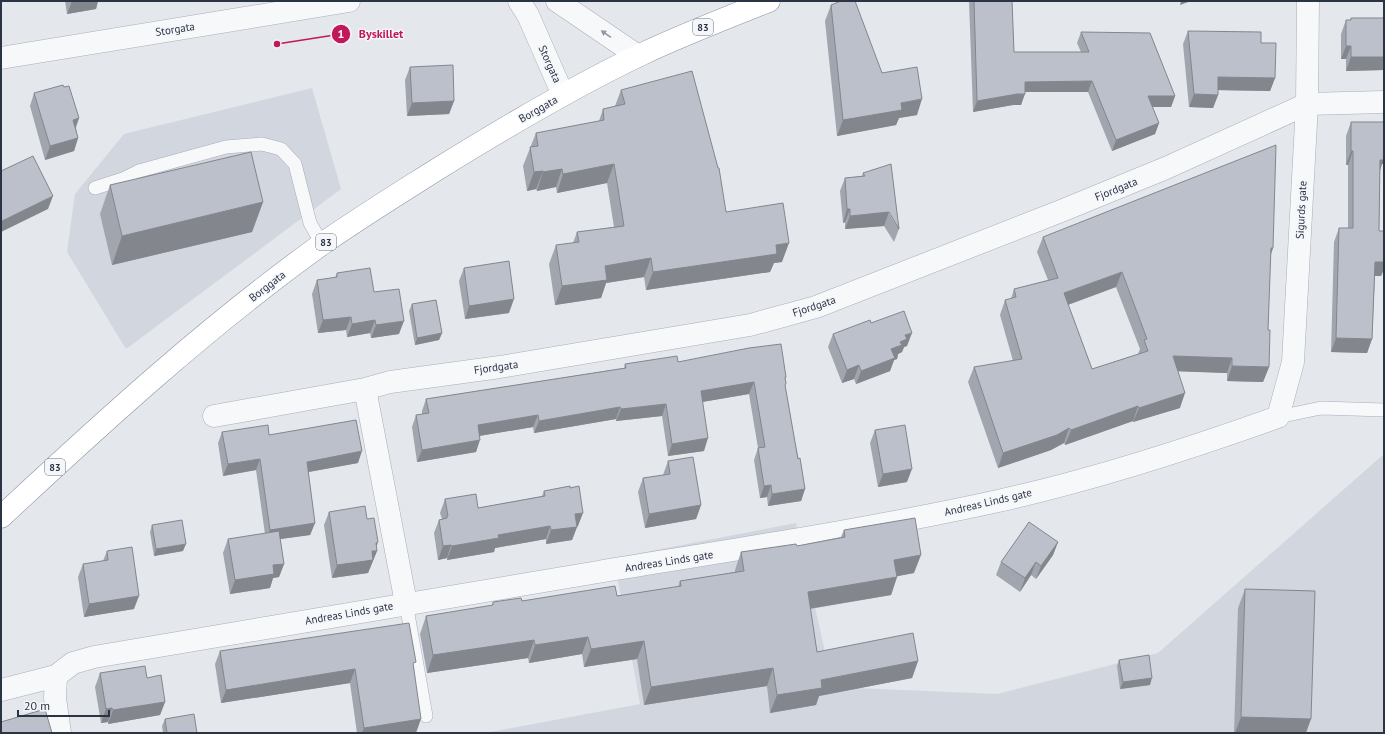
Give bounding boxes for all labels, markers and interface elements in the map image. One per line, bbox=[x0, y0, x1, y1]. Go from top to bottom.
street label: Storgata bbox=[154, 19, 196, 39]
road number: 83 bbox=[693, 19, 713, 35]
callout: Byskillet bbox=[331, 22, 411, 46]
text: 1 bbox=[338, 26, 344, 41]
text: Byskillet bbox=[359, 26, 404, 41]
one-way arrow bbox=[601, 30, 611, 38]
street label: Storgata bbox=[536, 43, 564, 85]
street label: Borggata bbox=[516, 92, 560, 126]
street label: Fjordgata bbox=[1093, 174, 1139, 204]
street label: Sigurds gate bbox=[1292, 180, 1310, 240]
road number: 83 bbox=[316, 234, 336, 250]
street label: Borggata bbox=[246, 267, 288, 305]
street label: Fjordgata bbox=[791, 292, 837, 320]
street label: Fjordgata bbox=[473, 357, 519, 377]
road number: 83 bbox=[45, 459, 65, 475]
street label: Andreas Linds gate bbox=[943, 485, 1034, 519]
street label: Andreas Linds gate bbox=[624, 547, 715, 575]
street label: Andreas Linds gate bbox=[304, 598, 395, 628]
scale bar bbox=[18, 692, 109, 718]
text: 20 m bbox=[24, 698, 50, 713]

